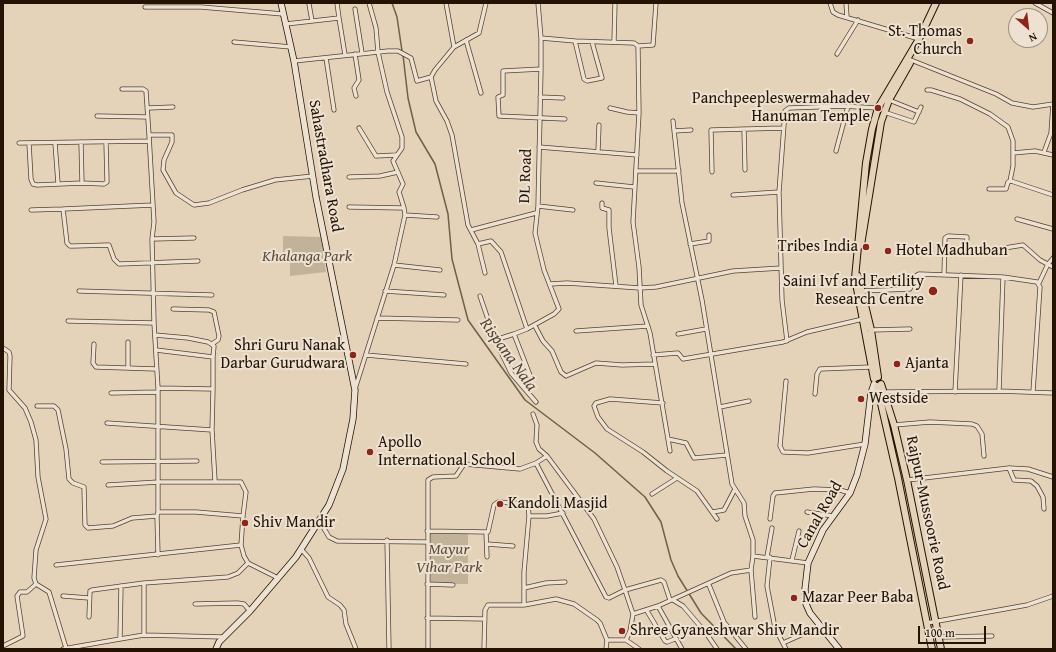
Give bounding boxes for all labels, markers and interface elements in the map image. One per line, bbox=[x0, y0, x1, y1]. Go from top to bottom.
north arrow bbox=[1008, 8, 1048, 48]
place label: St. Thomas Church bbox=[888, 22, 962, 60]
text: N bbox=[1026, 29, 1040, 46]
marker: St. Thomas Church bbox=[965, 36, 975, 46]
place label: Panchpeepleswermahadev Hanuman Temple bbox=[692, 89, 870, 127]
street label: Sahastradhara Road bbox=[304, 98, 346, 234]
marker: Panchpeepleswermahadev Hanuman Temple bbox=[873, 103, 883, 113]
street label: DL Road bbox=[515, 148, 537, 204]
place label: Tribes India bbox=[778, 237, 858, 257]
place label: Hotel Madhuban bbox=[896, 241, 1008, 261]
marker: Tribes India bbox=[861, 242, 871, 252]
marker: Hotel Madhuban bbox=[883, 246, 893, 256]
park label: Khalanga Park bbox=[262, 247, 352, 267]
place label: Saini Ivf and Fertility Research Centre bbox=[783, 272, 924, 310]
marker: Saini Ivf and Fertility Research Centre bbox=[927, 285, 939, 297]
water label: Rispana Nala bbox=[475, 314, 541, 396]
place label: Shri Guru Nanak Darbar Gurudwara bbox=[221, 336, 345, 374]
marker: Shri Guru Nanak Darbar Gurudwara bbox=[348, 350, 358, 360]
place label: Ajanta bbox=[905, 354, 949, 374]
marker: Ajanta bbox=[892, 359, 902, 369]
place label: Westside bbox=[869, 389, 928, 409]
marker: Westside bbox=[856, 394, 866, 404]
place label: Apollo International School bbox=[378, 433, 516, 471]
street label: Rajpur-Mussoorie Road bbox=[901, 434, 953, 592]
marker: Apollo International School bbox=[365, 447, 375, 457]
street label: Canal Road bbox=[793, 478, 847, 552]
place label: Kandoli Masjid bbox=[508, 494, 608, 514]
marker: Kandoli Masjid bbox=[495, 499, 505, 509]
place label: Shiv Mandir bbox=[253, 513, 335, 533]
marker: Shiv Mandir bbox=[240, 518, 250, 528]
park label: Mayur Vihar Park bbox=[416, 540, 482, 578]
place label: Mazar Peer Baba bbox=[802, 588, 914, 608]
marker: Mazar Peer Baba bbox=[789, 593, 799, 603]
scale bar bbox=[920, 618, 988, 644]
place label: Shree Gyaneshwar Shiv Mandir bbox=[630, 621, 839, 641]
text: 100 m bbox=[925, 624, 955, 641]
marker: Shree Gyaneshwar Shiv Mandir bbox=[617, 626, 627, 636]

